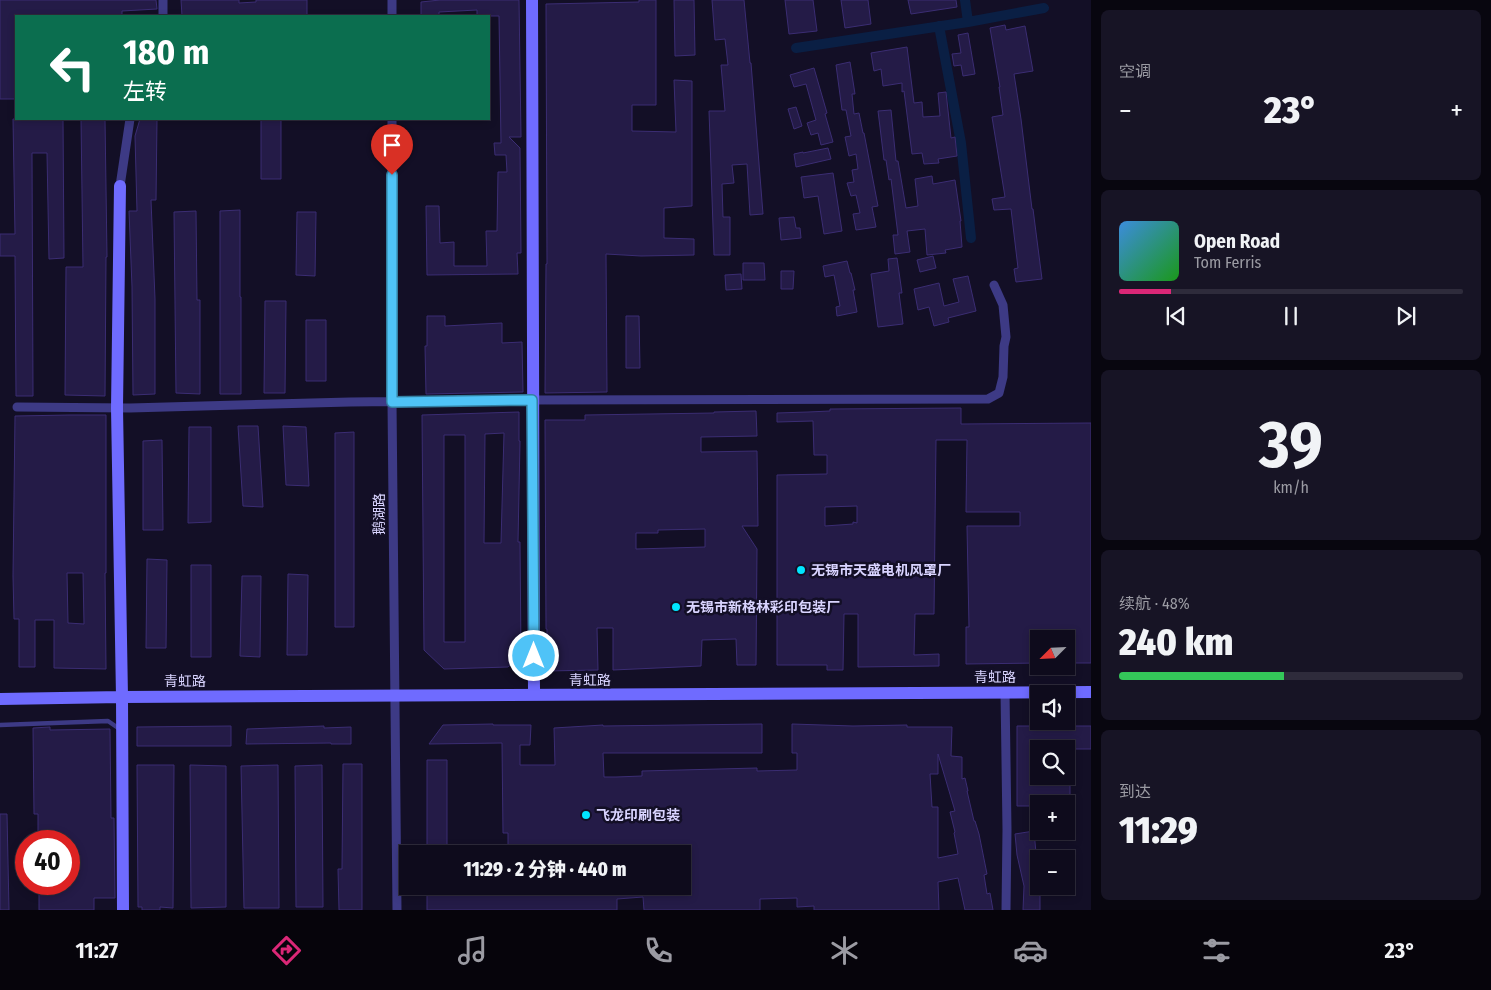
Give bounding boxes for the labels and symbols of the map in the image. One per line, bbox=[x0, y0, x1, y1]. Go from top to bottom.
pin bbox=[371, 124, 413, 175]
street label: 鹅湖路 bbox=[371, 493, 388, 535]
place label: 无锡市天盛电机风罩厂 bbox=[811, 562, 951, 579]
marker: 无锡市天盛电机风罩厂 bbox=[795, 564, 807, 576]
place label: 无锡市新格林彩印包装厂 bbox=[686, 599, 840, 616]
marker: 无锡市新格林彩印包装厂 bbox=[670, 601, 682, 613]
position arrow bbox=[507, 629, 559, 681]
north arrow bbox=[1030, 630, 1075, 675]
street label: 青虹路 bbox=[974, 669, 1016, 686]
street label: 青虹路 bbox=[569, 672, 611, 689]
street label: 青虹路 bbox=[164, 673, 206, 690]
place label: 飞龙印刷包装 bbox=[596, 807, 680, 824]
marker: 飞龙印刷包装 bbox=[580, 809, 592, 821]
speed limit sign: 40 bbox=[15, 830, 80, 895]

